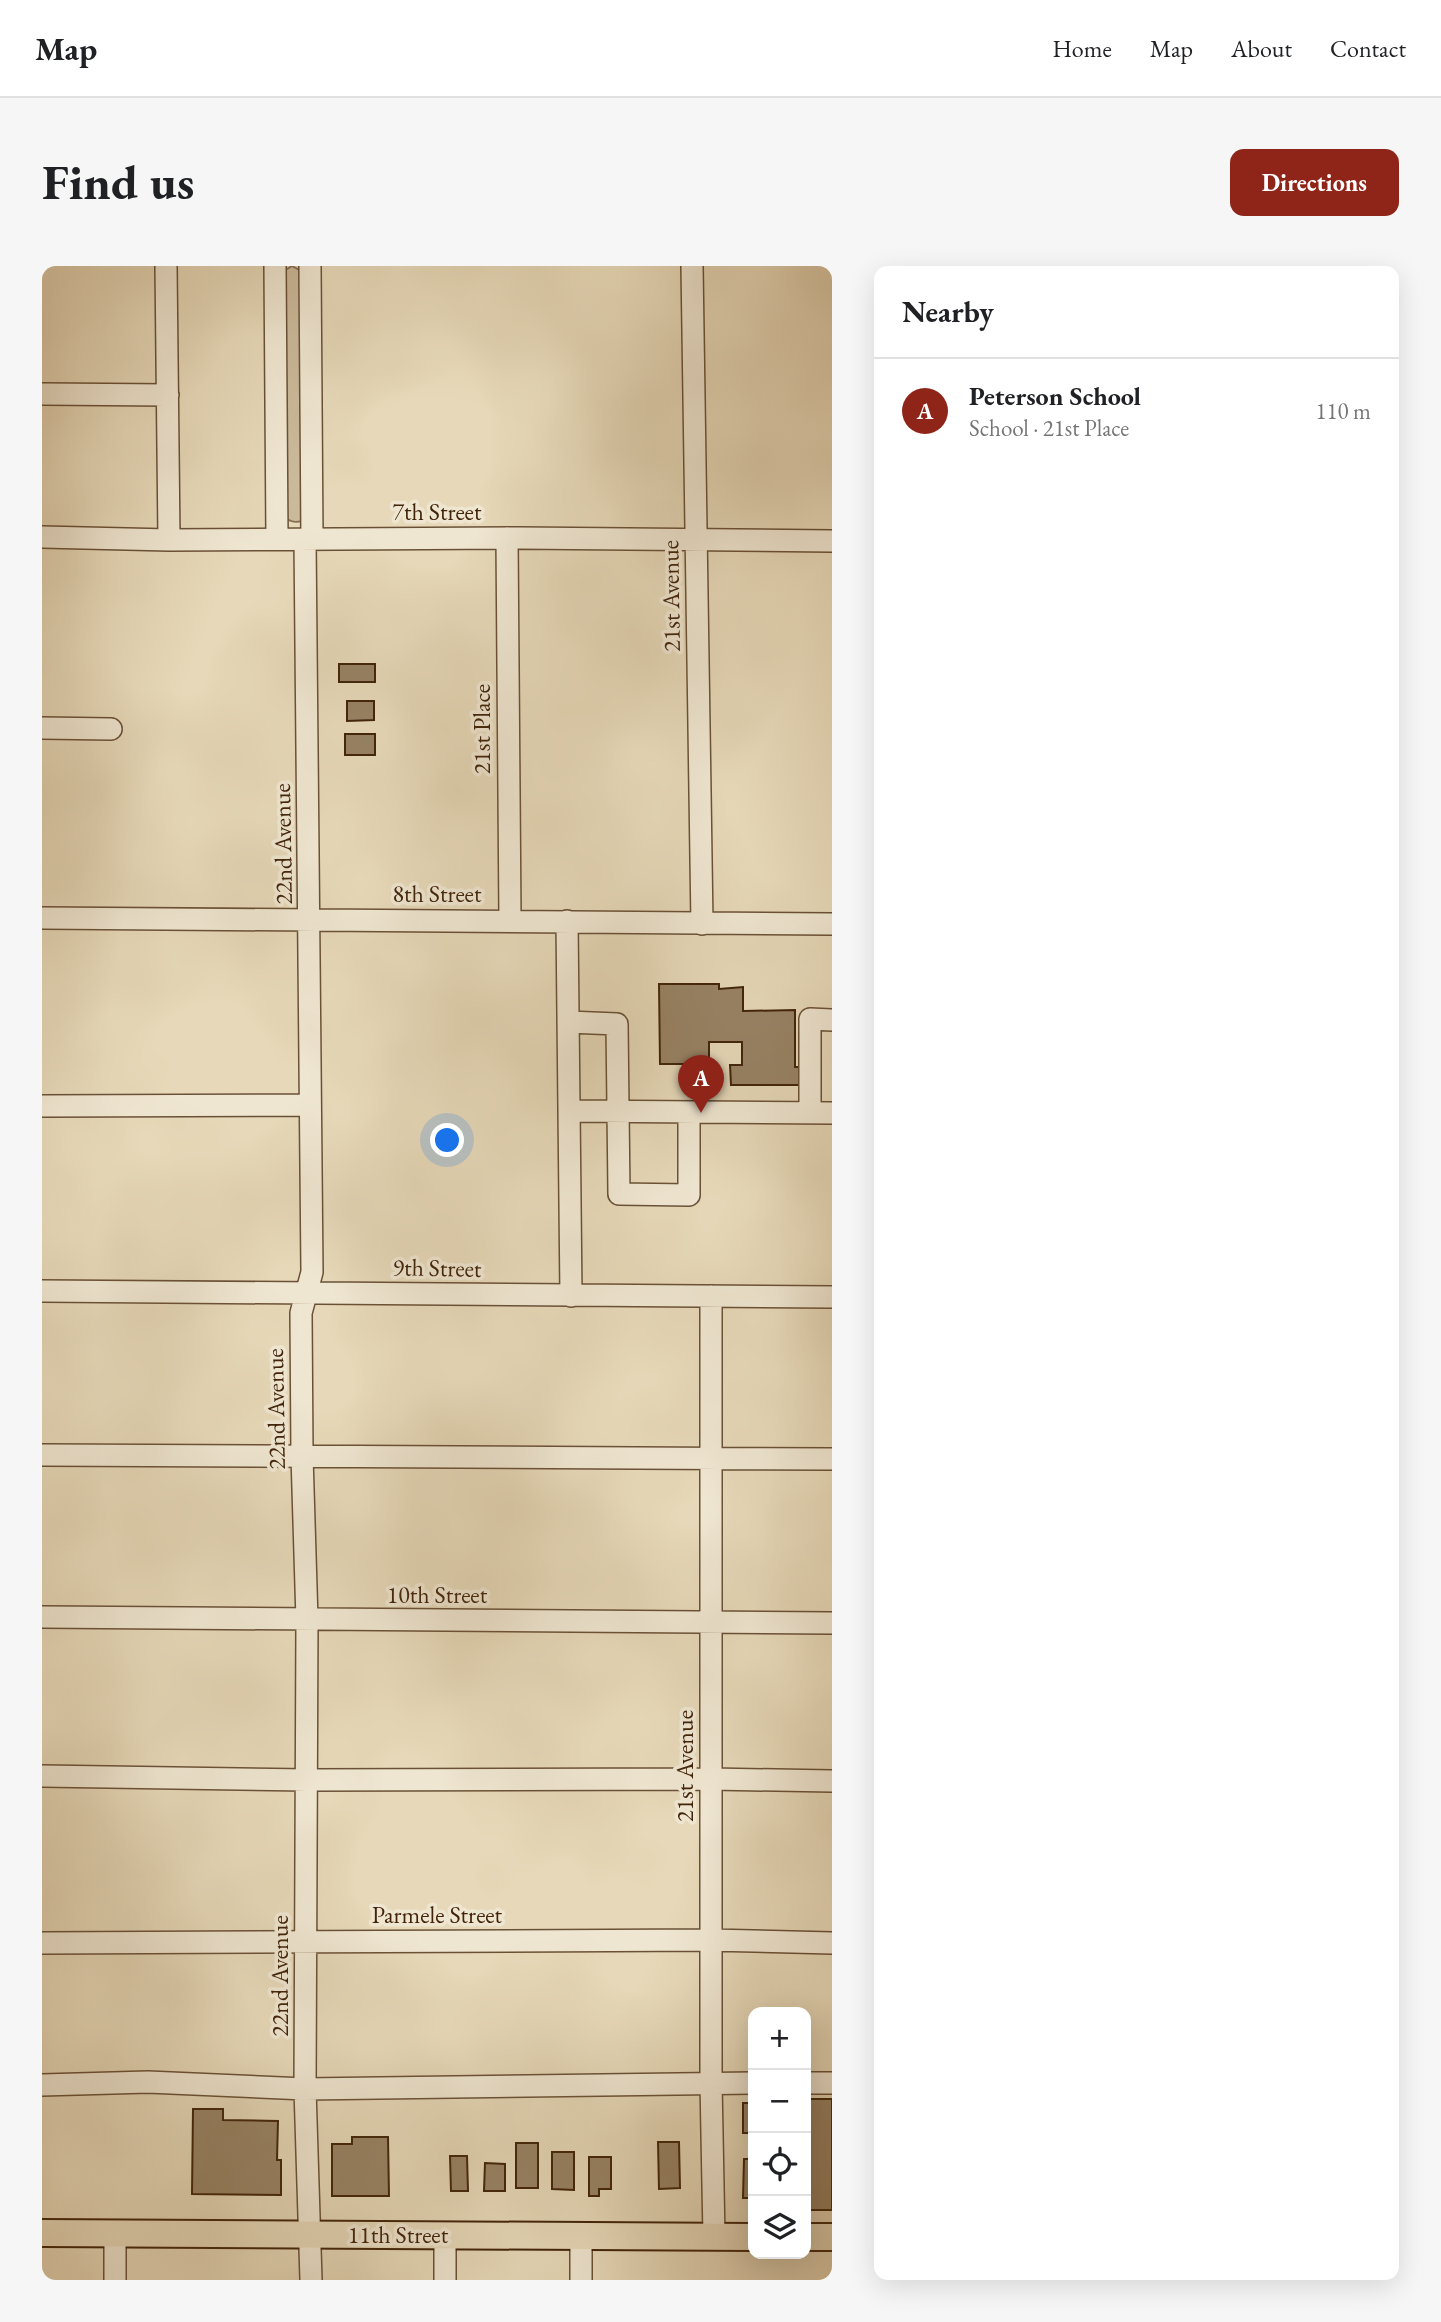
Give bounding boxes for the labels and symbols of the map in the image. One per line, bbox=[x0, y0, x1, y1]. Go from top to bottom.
street label: 7th Street bbox=[393, 496, 482, 527]
street label: 21st Avenue bbox=[654, 540, 687, 652]
street label: 21st Place bbox=[466, 684, 497, 774]
street label: 22nd Avenue bbox=[266, 783, 299, 905]
street label: 8th Street bbox=[393, 878, 482, 909]
pin: A bbox=[678, 1055, 724, 1113]
your location bbox=[430, 1123, 464, 1157]
street label: 9th Street bbox=[392, 1251, 482, 1284]
street label: 22nd Avenue bbox=[259, 1348, 292, 1470]
street label: 10th Street bbox=[387, 1579, 488, 1610]
street label: 21st Avenue bbox=[669, 1710, 700, 1822]
street label: Parmele Street bbox=[372, 1899, 503, 1930]
street label: 22nd Avenue bbox=[264, 1915, 295, 2037]
street label: 11th Street bbox=[348, 2219, 449, 2250]

